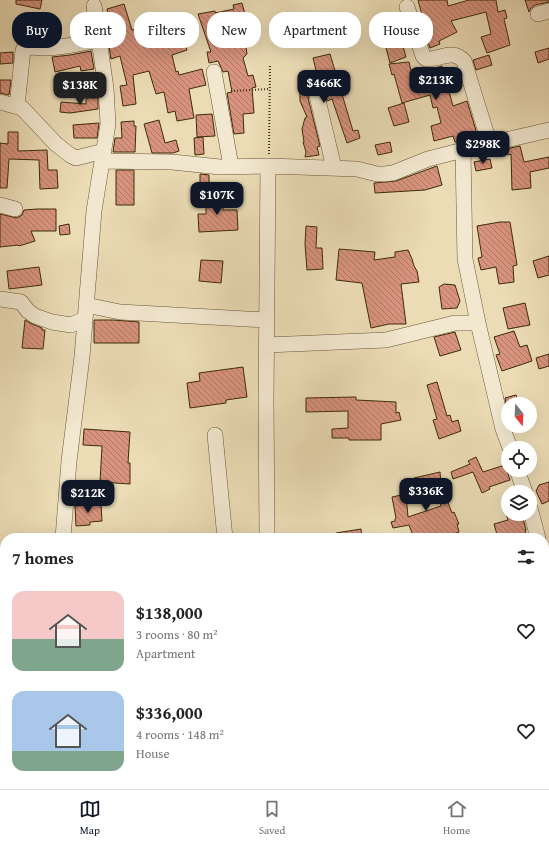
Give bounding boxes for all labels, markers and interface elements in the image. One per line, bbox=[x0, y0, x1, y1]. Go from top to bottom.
chip: Buy bbox=[12, 12, 62, 48]
chip: Rent bbox=[70, 12, 126, 48]
chip: Filters bbox=[134, 12, 199, 48]
chip: New bbox=[207, 12, 261, 48]
chip: Apartment bbox=[269, 12, 361, 48]
chip: House bbox=[369, 12, 433, 48]
pin: $213K bbox=[408, 67, 464, 101]
pin: $466K bbox=[296, 70, 352, 104]
text: $213K bbox=[418, 70, 454, 89]
pin: $138K bbox=[52, 72, 108, 106]
text: $466K bbox=[306, 73, 342, 92]
text: $138K bbox=[62, 75, 98, 94]
pin: $298K bbox=[455, 131, 511, 165]
text: $298K bbox=[465, 134, 501, 153]
pin: $107K bbox=[189, 182, 245, 216]
text: $107K bbox=[199, 185, 235, 204]
north arrow bbox=[501, 397, 537, 433]
map controls bbox=[501, 397, 537, 521]
button: locate bbox=[501, 441, 537, 477]
pin: $336K bbox=[398, 478, 454, 512]
pin: $212K bbox=[60, 480, 116, 514]
text: $336K bbox=[408, 481, 444, 500]
text: $212K bbox=[70, 483, 106, 502]
button: layers bbox=[501, 485, 537, 521]
text: 7 homes bbox=[12, 545, 74, 570]
icon: filters bbox=[515, 546, 537, 568]
text: $138,000 bbox=[136, 600, 202, 625]
icon: home bbox=[44, 607, 92, 655]
icon: heart bbox=[515, 620, 537, 642]
text: 3 rooms · 80 m² bbox=[136, 625, 218, 644]
text: Apartment bbox=[136, 644, 196, 663]
text: $336,000 bbox=[136, 700, 202, 725]
icon: home bbox=[44, 707, 92, 755]
icon: heart bbox=[515, 720, 537, 742]
text: 4 rooms · 148 m² bbox=[136, 725, 224, 744]
text: House bbox=[136, 744, 170, 763]
tab: Map bbox=[79, 798, 101, 838]
tab: Saved bbox=[259, 798, 285, 838]
tab: Home bbox=[443, 798, 470, 838]

